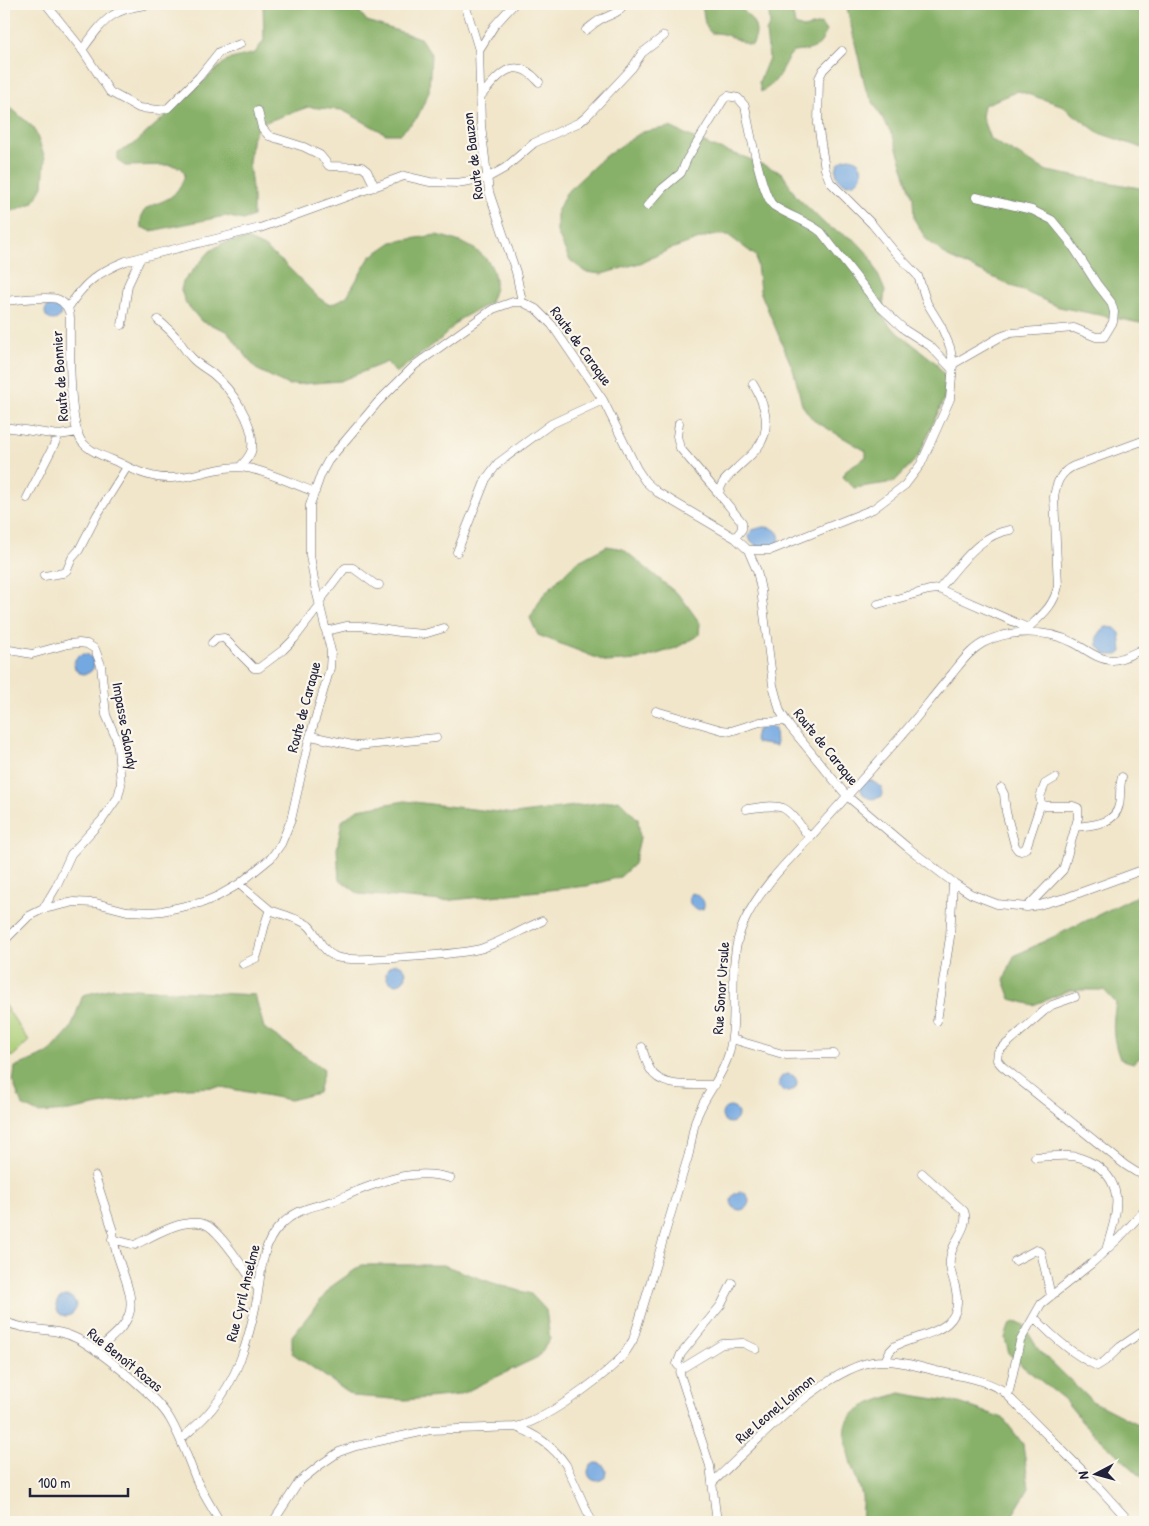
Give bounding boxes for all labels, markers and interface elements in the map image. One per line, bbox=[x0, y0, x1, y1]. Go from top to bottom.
street label: Route de Bauzon bbox=[457, 111, 488, 201]
street label: Route de Caraque bbox=[545, 302, 617, 390]
street label: Route de Bonnier bbox=[46, 330, 73, 422]
street label: Route de Caraque bbox=[281, 659, 326, 755]
street label: Impasse Salondy bbox=[107, 680, 144, 771]
street label: Route de Caraque bbox=[789, 704, 864, 790]
street label: Rue Sonor Ursule bbox=[707, 941, 734, 1035]
street label: Rue Cyril Anselme bbox=[220, 1242, 265, 1344]
street label: Rue Benoît Rozas bbox=[83, 1323, 168, 1397]
street label: Rue Leonel Loimon bbox=[730, 1369, 819, 1448]
north arrow bbox=[1072, 1448, 1122, 1498]
scale bar bbox=[30, 1466, 128, 1498]
text: N bbox=[1073, 1470, 1092, 1480]
text: 100 m bbox=[38, 1472, 71, 1493]

